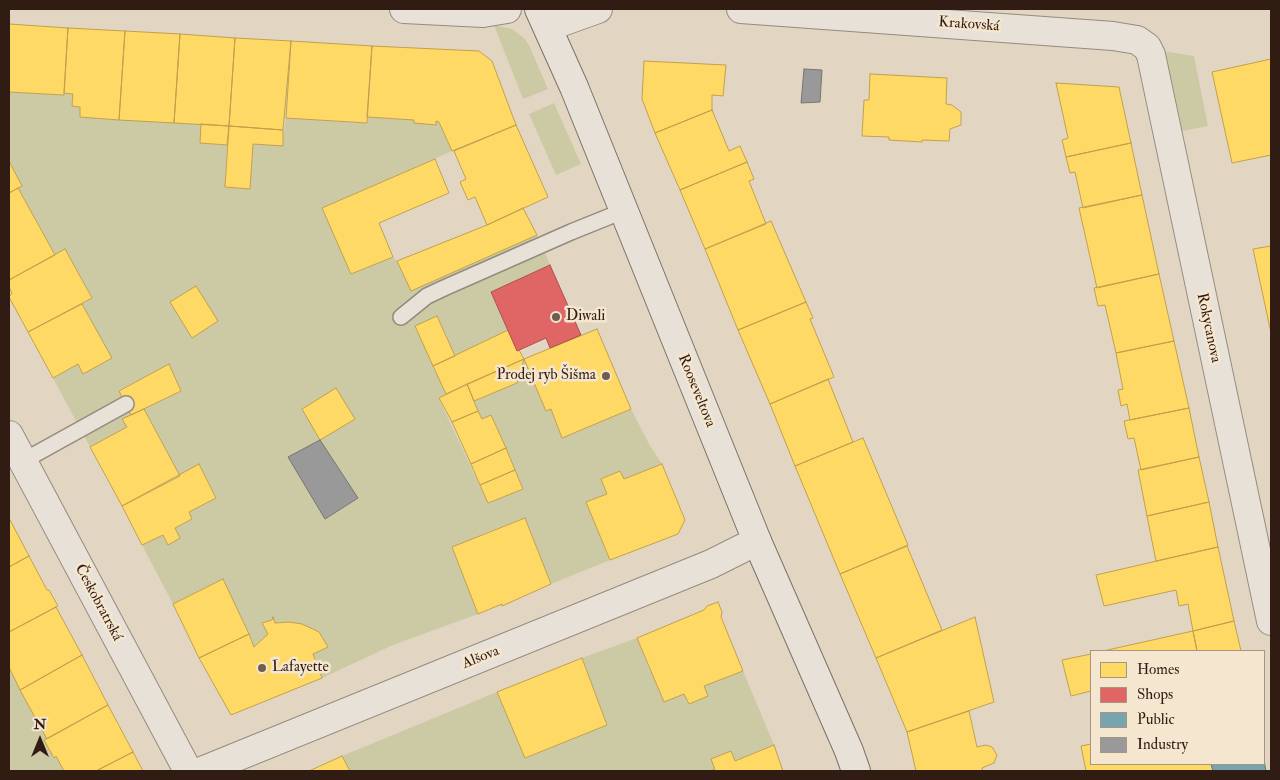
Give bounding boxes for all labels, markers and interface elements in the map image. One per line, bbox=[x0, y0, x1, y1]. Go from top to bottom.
street label: Krakovská bbox=[938, 14, 1000, 36]
street label: Rokycanova bbox=[1192, 291, 1224, 365]
place label: Diwali bbox=[566, 308, 605, 326]
marker: Diwali bbox=[550, 311, 562, 323]
street label: Rooseveltova bbox=[673, 352, 719, 430]
place label: Prodej ryb Šišma bbox=[496, 367, 596, 385]
marker: Prodej ryb Šišma bbox=[600, 370, 612, 382]
street label: Českobratrská bbox=[70, 562, 126, 644]
street label: Alšova bbox=[460, 643, 502, 673]
legend bbox=[1090, 650, 1265, 765]
place label: Lafayette bbox=[272, 659, 329, 677]
text: Homes bbox=[1137, 660, 1179, 679]
marker: Lafayette bbox=[256, 662, 268, 674]
text: Shops bbox=[1137, 685, 1173, 704]
text: Public bbox=[1137, 710, 1175, 729]
north arrow bbox=[15, 715, 65, 765]
text: N bbox=[34, 716, 46, 733]
text: Industry bbox=[1137, 735, 1188, 754]

